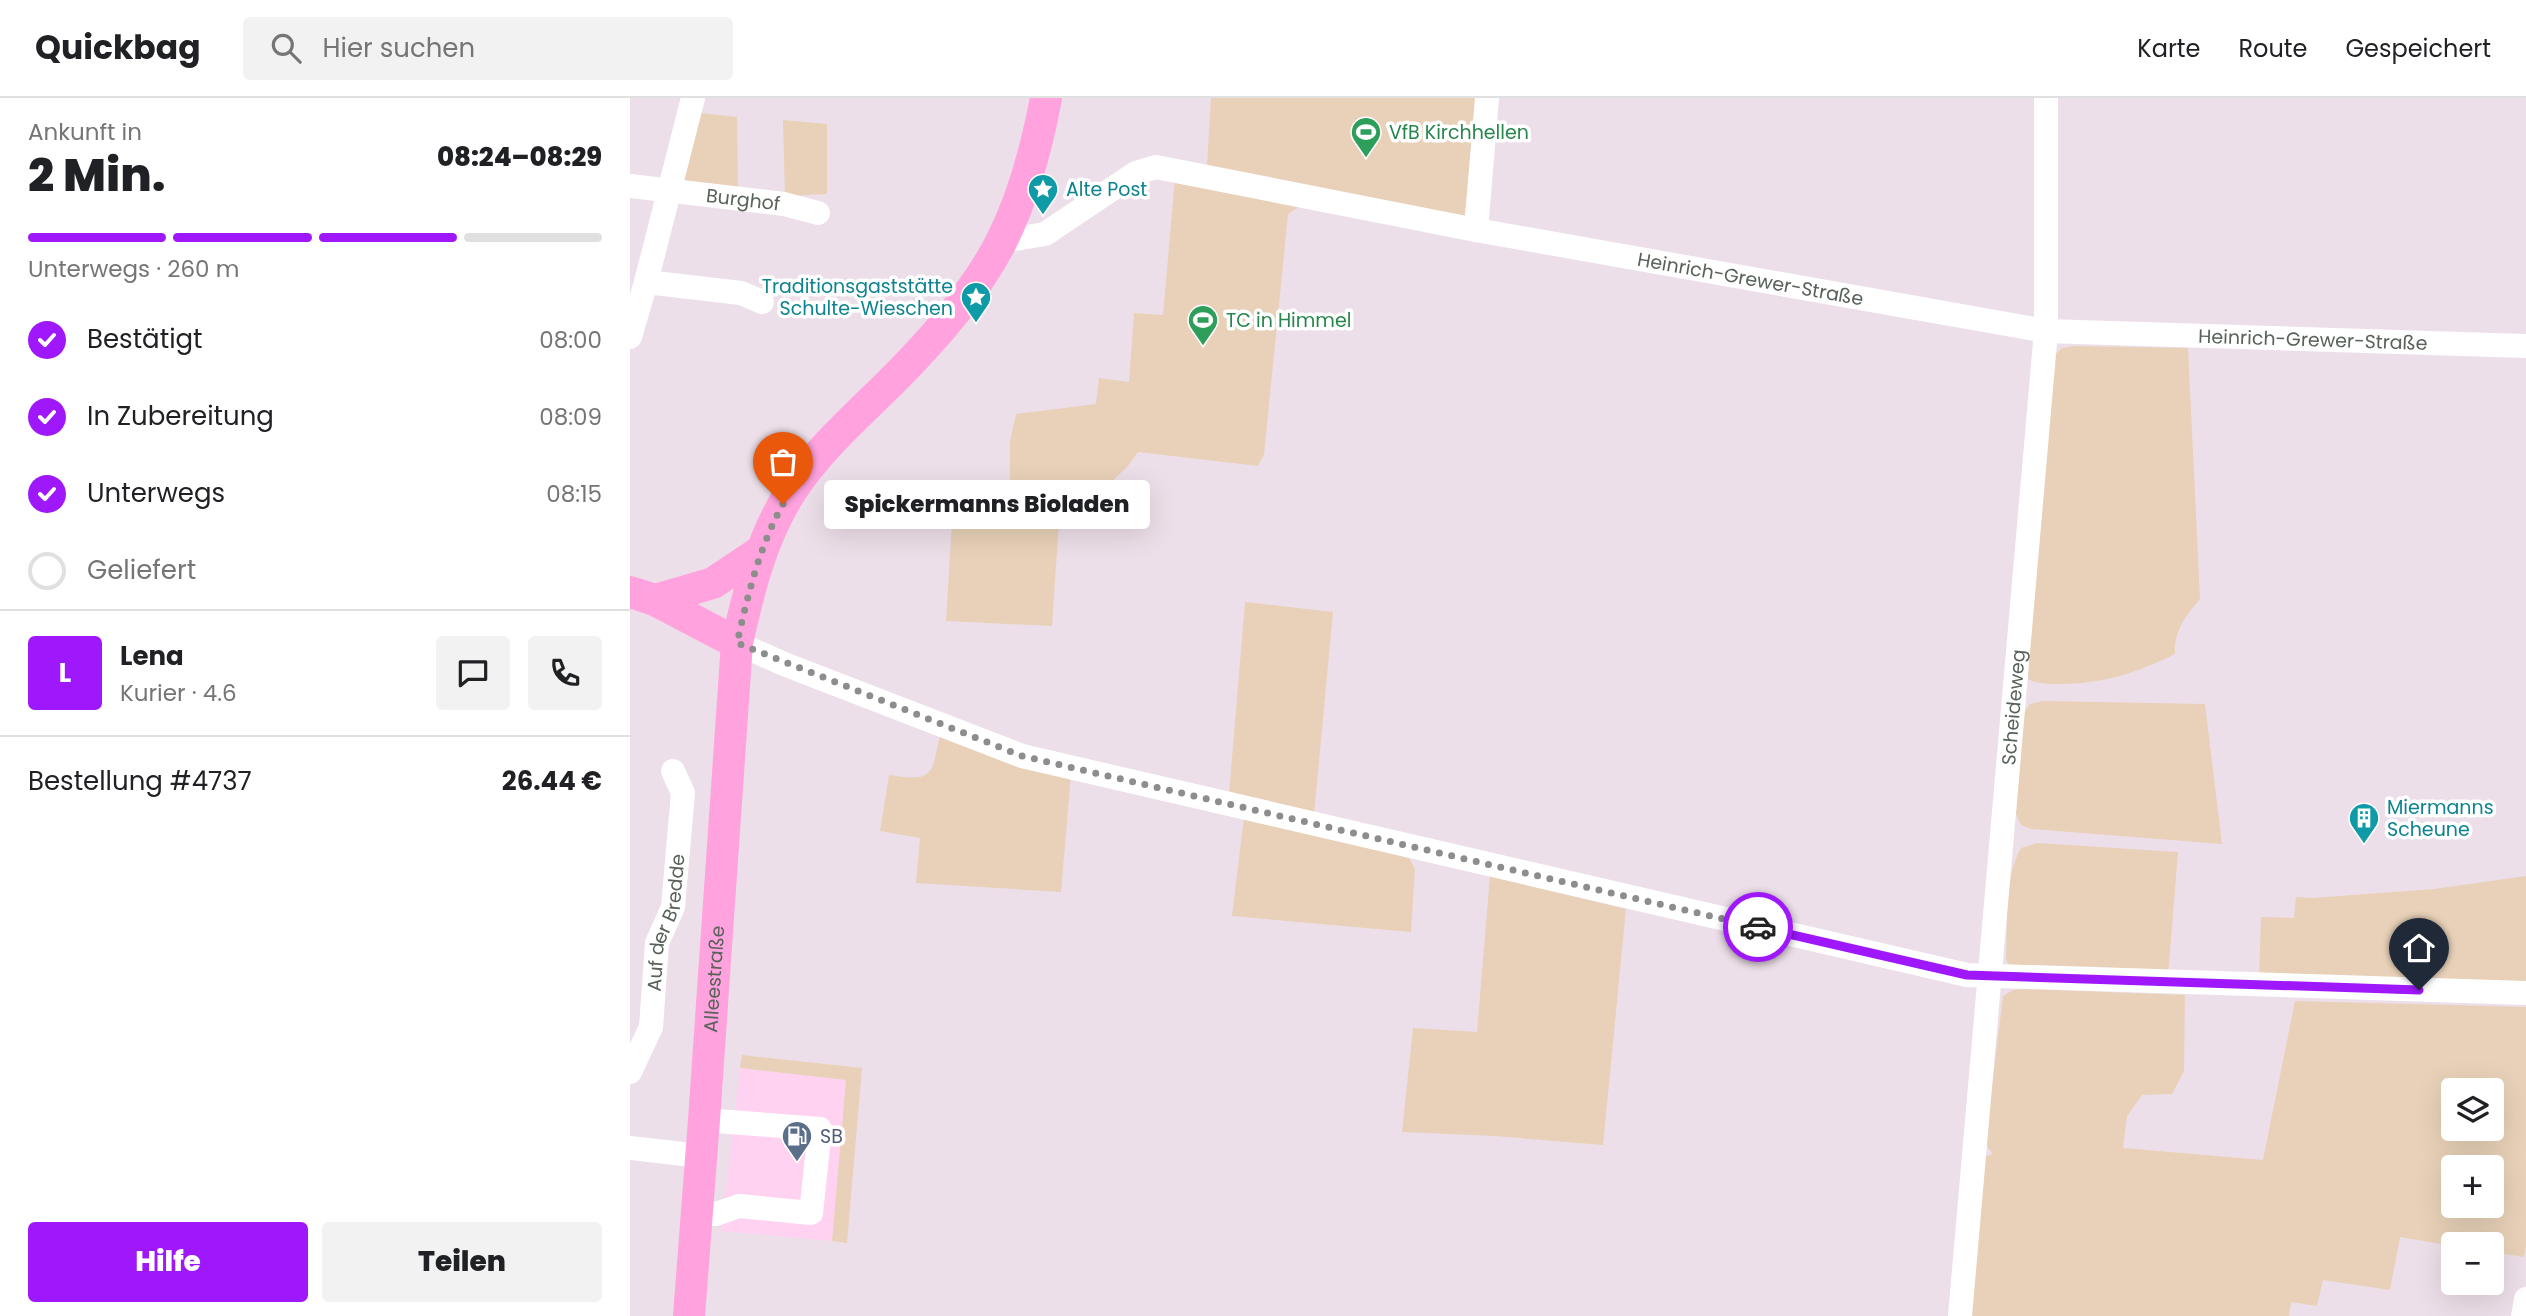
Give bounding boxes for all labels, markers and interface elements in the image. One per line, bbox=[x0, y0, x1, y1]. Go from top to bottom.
search box bbox=[243, 17, 733, 80]
text: Quickbag bbox=[35, 24, 201, 71]
icon: search bbox=[267, 29, 305, 67]
text: Hier suchen bbox=[323, 30, 475, 66]
text: Karte bbox=[2137, 32, 2200, 65]
text: Route bbox=[2238, 32, 2307, 65]
text: Gespeichert bbox=[2345, 32, 2491, 65]
sports icon: VfB Kirchhellen bbox=[1349, 115, 1383, 159]
text: Ankunft in bbox=[28, 116, 142, 148]
place label: VfB Kirchhellen bbox=[1389, 119, 1529, 146]
text: 08:24–08:29 bbox=[437, 139, 602, 175]
text: 2 Min. bbox=[28, 143, 166, 207]
place icon: Alte Post bbox=[1026, 172, 1060, 216]
place label: Alte Post bbox=[1066, 176, 1147, 203]
street label: Burghof bbox=[705, 182, 782, 217]
street label: Heinrich-Grewer-Straße bbox=[1635, 245, 1866, 312]
text: Unterwegs · 260 m bbox=[28, 253, 239, 285]
place label: Traditionsgaststätte Schulte-Wieschen bbox=[762, 273, 953, 322]
place icon: Traditionsgaststätte Schulte-Wieschen bbox=[959, 280, 993, 324]
sports icon: TC in Himmel bbox=[1186, 303, 1220, 347]
place label: TC in Himmel bbox=[1226, 307, 1351, 334]
icon: check bbox=[28, 321, 66, 359]
text: Bestätigt bbox=[87, 321, 203, 357]
street label: Heinrich-Grewer-Straße bbox=[2198, 322, 2428, 356]
text: 08:00 bbox=[539, 324, 602, 356]
icon: check bbox=[28, 398, 66, 436]
text: In Zubereitung bbox=[87, 398, 274, 434]
text: 08:09 bbox=[539, 401, 602, 433]
pin bbox=[753, 432, 813, 504]
icon: bag bbox=[764, 443, 802, 481]
icon: check bbox=[28, 475, 66, 513]
text: Unterwegs bbox=[87, 475, 225, 511]
text: 08:15 bbox=[546, 478, 602, 510]
callout: Spickermanns Bioladen bbox=[825, 480, 1150, 528]
text: Spickermanns Bioladen bbox=[845, 488, 1129, 520]
text: Geliefert bbox=[87, 552, 196, 588]
button: chat bbox=[436, 636, 510, 710]
button: phone bbox=[528, 636, 602, 710]
text: Lena bbox=[120, 638, 184, 674]
street label: Scheideweg bbox=[1995, 648, 2032, 766]
text: L bbox=[59, 655, 71, 691]
text: Kurier · 4.6 bbox=[120, 677, 237, 709]
text: Bestellung #4737 bbox=[28, 763, 252, 799]
text: 26.44 € bbox=[502, 763, 602, 799]
place label: Miermanns Scheune bbox=[2387, 794, 2494, 843]
building icon: Miermanns Scheune bbox=[2347, 801, 2381, 845]
street label: Auf der Bredde bbox=[640, 853, 691, 992]
courier bbox=[1723, 892, 1793, 962]
icon: car bbox=[1739, 908, 1777, 946]
pin bbox=[2389, 918, 2449, 990]
street label: Alleestraße bbox=[697, 924, 731, 1033]
icon: home bbox=[2400, 929, 2438, 967]
map controls bbox=[2441, 1078, 2504, 1295]
button: layers bbox=[2441, 1078, 2504, 1141]
fuel station icon: SB bbox=[780, 1119, 814, 1163]
place label: SB bbox=[820, 1123, 843, 1150]
button: + bbox=[2441, 1155, 2504, 1218]
button: Hilfe bbox=[28, 1222, 308, 1302]
button: Teilen bbox=[322, 1222, 602, 1302]
button: − bbox=[2441, 1232, 2504, 1295]

